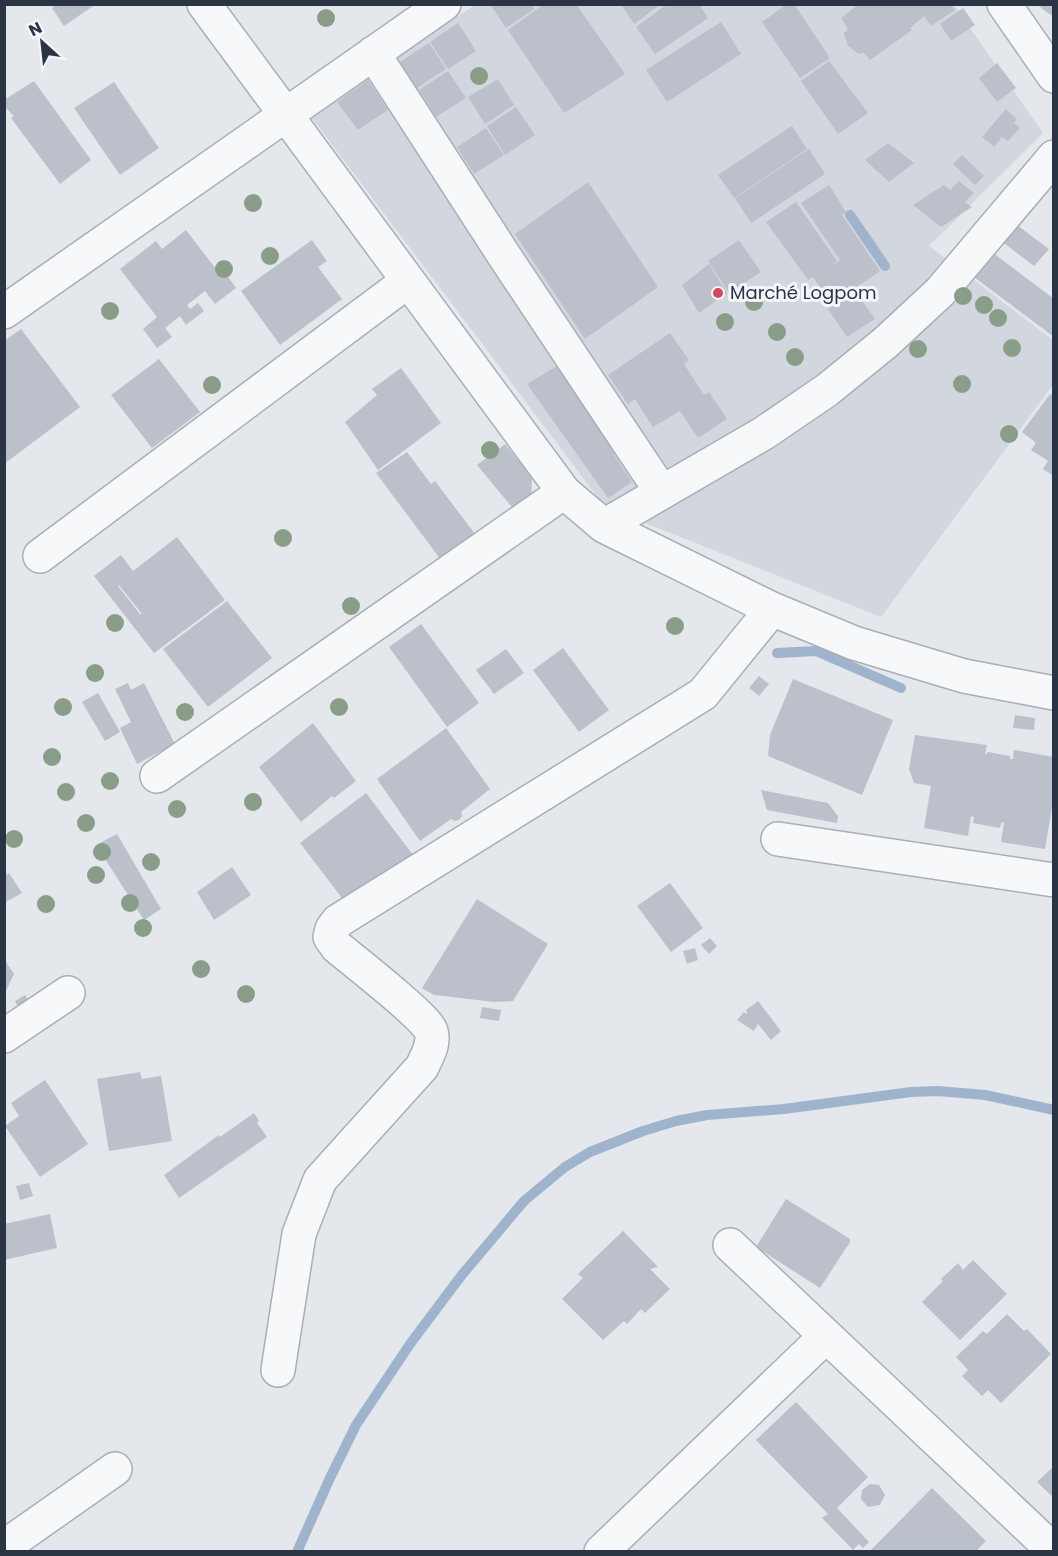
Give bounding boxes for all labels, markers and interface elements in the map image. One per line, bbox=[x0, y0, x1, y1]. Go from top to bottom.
north arrow bbox=[12, 12, 72, 72]
text: N bbox=[25, 16, 46, 42]
place label: Marché Logpom bbox=[730, 280, 876, 305]
marker: Marché Logpom bbox=[711, 286, 725, 300]

